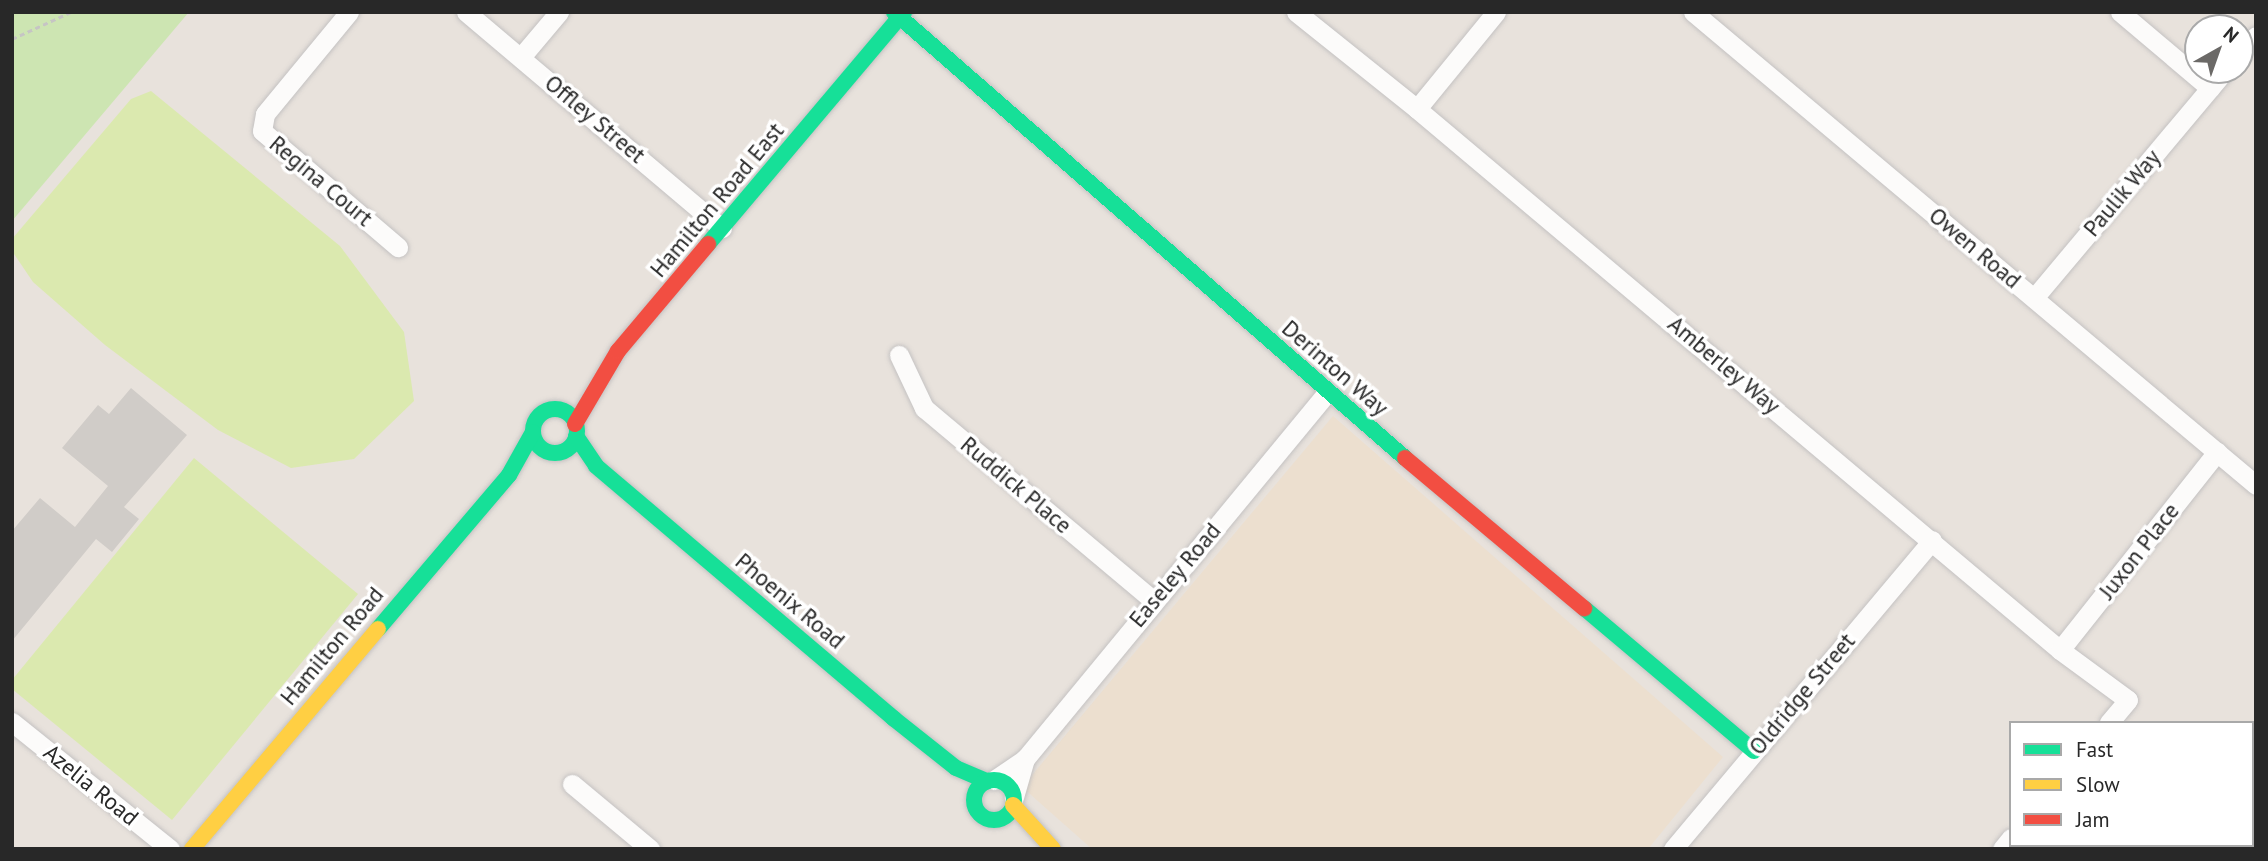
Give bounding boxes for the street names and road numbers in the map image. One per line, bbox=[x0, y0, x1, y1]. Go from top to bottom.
street label: Offley Street bbox=[539, 69, 651, 169]
street label: Hamilton Road East bbox=[644, 117, 790, 283]
street label: Regina Court bbox=[264, 130, 378, 232]
street label: Paulik Way bbox=[2077, 143, 2167, 243]
street label: Owen Road bbox=[1923, 202, 2027, 294]
street label: Amberley Way bbox=[1662, 310, 1786, 420]
street label: Derinton Way bbox=[1276, 314, 1394, 422]
street label: Ruddick Place bbox=[955, 430, 1077, 540]
street label: Juxon Place bbox=[2093, 498, 2185, 604]
street label: Easeley Road bbox=[1123, 517, 1227, 633]
street label: Phoenix Road bbox=[729, 547, 851, 655]
street label: Hamilton Road bbox=[275, 581, 389, 711]
street label: Oldridge Street bbox=[1743, 628, 1861, 760]
street label: Azelia Road bbox=[38, 739, 144, 831]

